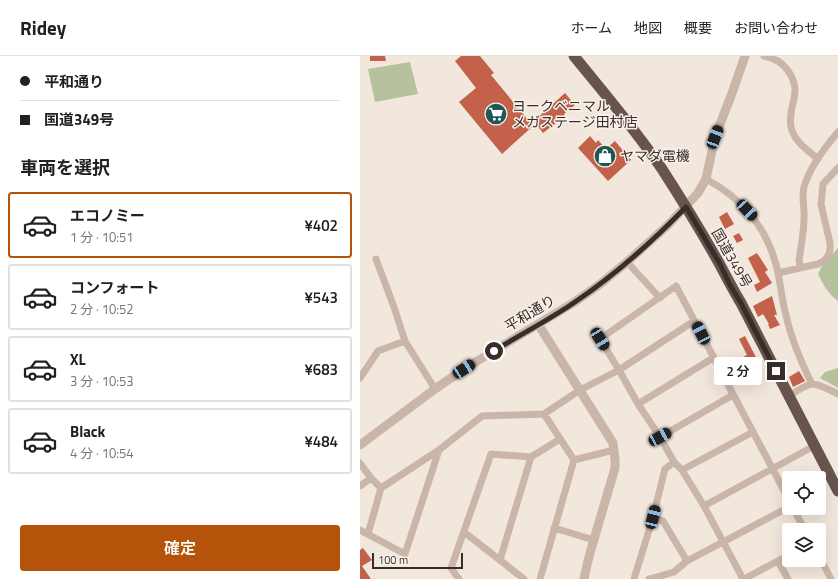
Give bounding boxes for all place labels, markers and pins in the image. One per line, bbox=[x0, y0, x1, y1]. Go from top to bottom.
place label: ヨークベニマル メガステージ田村店 bbox=[512, 95, 638, 132]
supermarket icon: ヨークベニマル メガステージ田村店 bbox=[483, 101, 509, 127]
shop icon: ヤマダ電機 bbox=[592, 143, 618, 169]
place label: ヤマダ電機 bbox=[620, 145, 690, 166]

